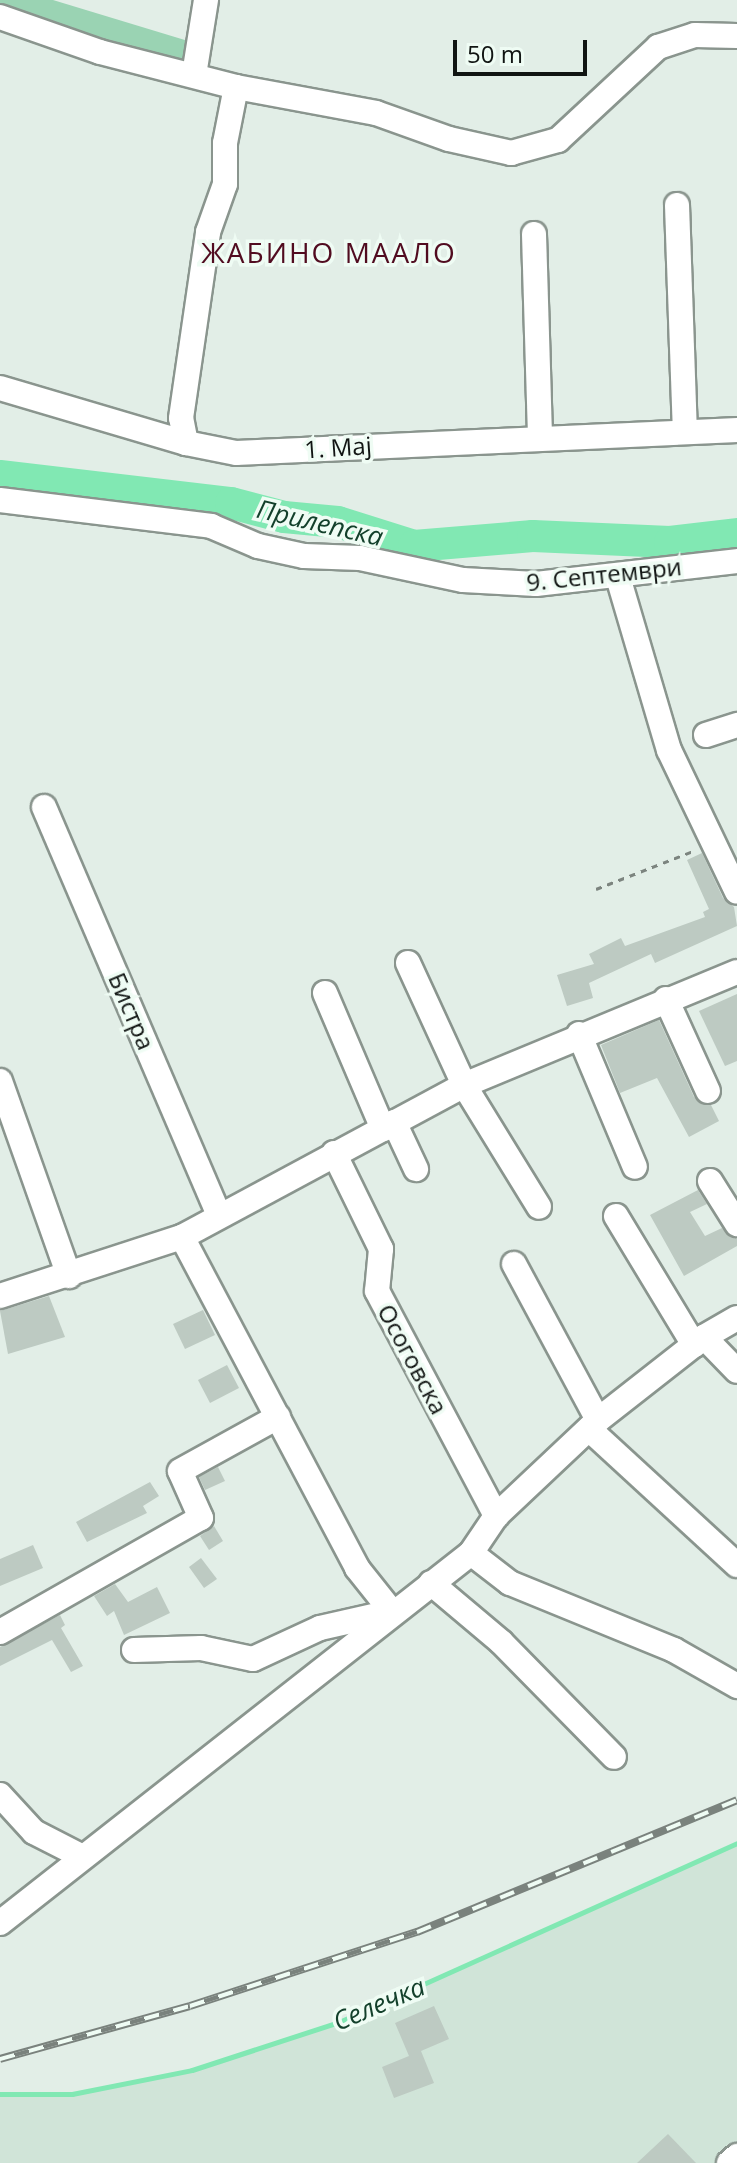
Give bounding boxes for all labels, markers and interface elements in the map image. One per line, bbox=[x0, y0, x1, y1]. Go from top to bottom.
scale bar bbox=[457, 24, 591, 74]
text: 50 m bbox=[467, 37, 523, 70]
district label: ЖАБИНО МААЛО bbox=[201, 235, 457, 269]
street label: 1. Мај bbox=[303, 430, 373, 464]
water label: Прилепска bbox=[254, 493, 386, 553]
street label: 9. Септември bbox=[525, 552, 683, 596]
street label: Бистра bbox=[103, 968, 161, 1054]
street label: Осоговска bbox=[372, 1299, 454, 1419]
water label: Селечка bbox=[328, 1971, 430, 2037]

